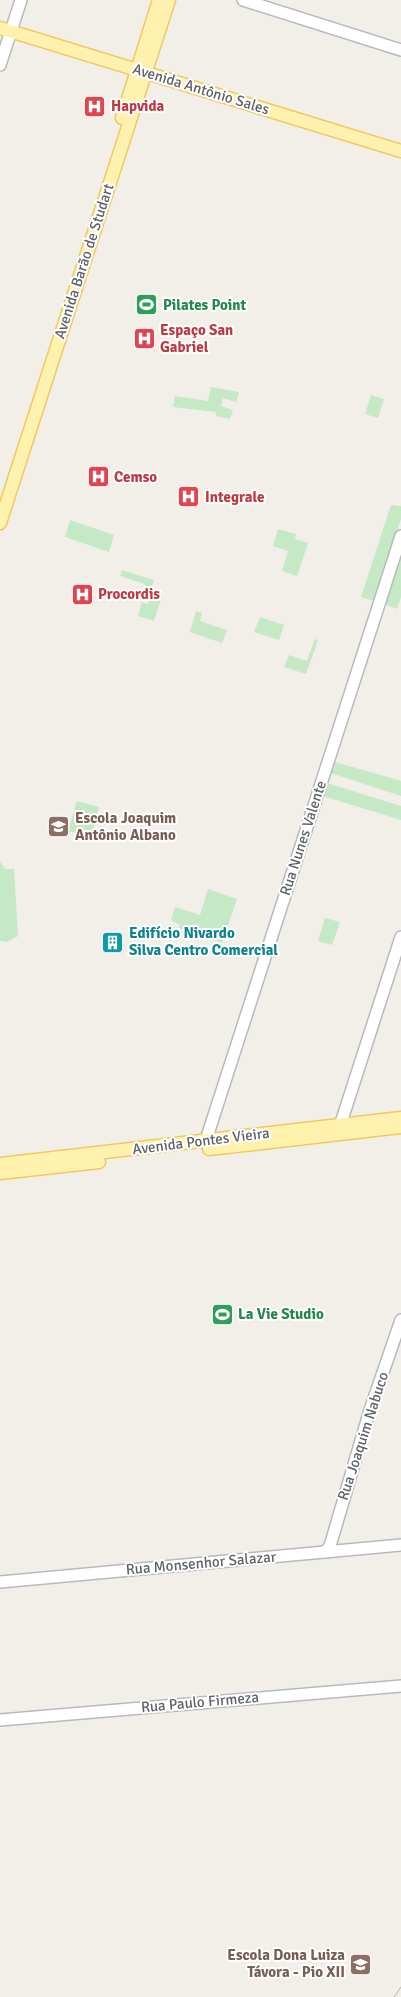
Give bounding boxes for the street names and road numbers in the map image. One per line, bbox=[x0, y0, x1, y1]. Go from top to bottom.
street label: Avenida Antônio Sales bbox=[130, 60, 272, 118]
street label: Avenida Barão de Studart bbox=[50, 181, 118, 341]
street label: Rua Nunes Valente bbox=[276, 778, 330, 898]
street label: Avenida Pontes Vieira bbox=[131, 1124, 271, 1158]
street label: Rua Joaquim Nabuco bbox=[334, 1369, 392, 1502]
street label: Rua Monsenhor Salazar bbox=[125, 1547, 277, 1579]
street label: Rua Paulo Firmeza bbox=[140, 1688, 260, 1716]

